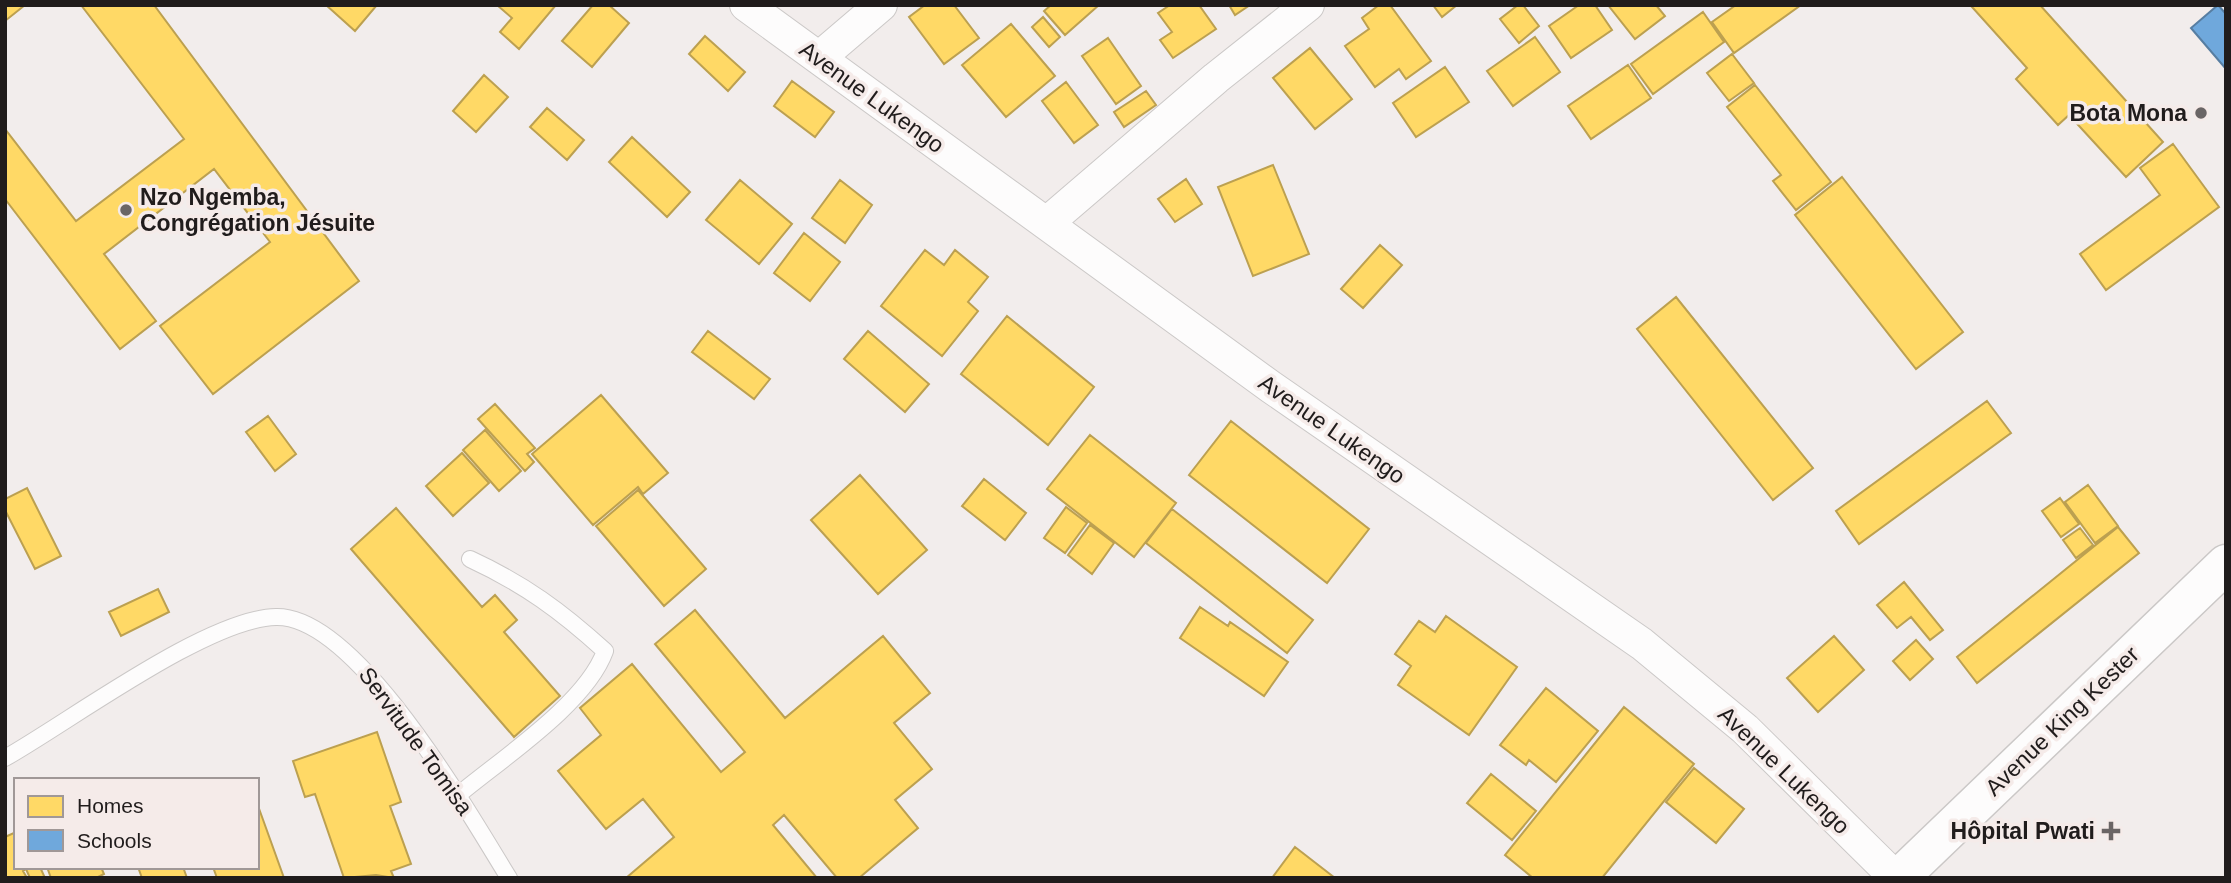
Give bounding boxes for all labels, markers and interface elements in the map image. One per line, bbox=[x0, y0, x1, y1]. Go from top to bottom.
street label: Avenue Lukengo bbox=[795, 36, 949, 158]
place label: Bota Mona bbox=[2069, 100, 2187, 126]
marker: Bota Mona bbox=[2193, 105, 2209, 121]
place label: Nzo Ngemba, Congrégation Jésuite bbox=[140, 184, 375, 236]
marker: Nzo Ngemba, Congrégation Jésuite bbox=[118, 202, 134, 218]
street label: Avenue Lukengo bbox=[1254, 369, 1410, 489]
street label: Avenue King Kester bbox=[1980, 641, 2144, 801]
street label: Servitude Tomisa bbox=[354, 662, 478, 820]
street label: Avenue Lukengo bbox=[1713, 701, 1855, 839]
legend bbox=[14, 778, 259, 869]
text: Homes bbox=[77, 794, 144, 817]
place label: Hôpital Pwati bbox=[1951, 818, 2095, 844]
marker: Hôpital Pwati bbox=[2101, 821, 2121, 841]
text: Schools bbox=[77, 829, 152, 852]

